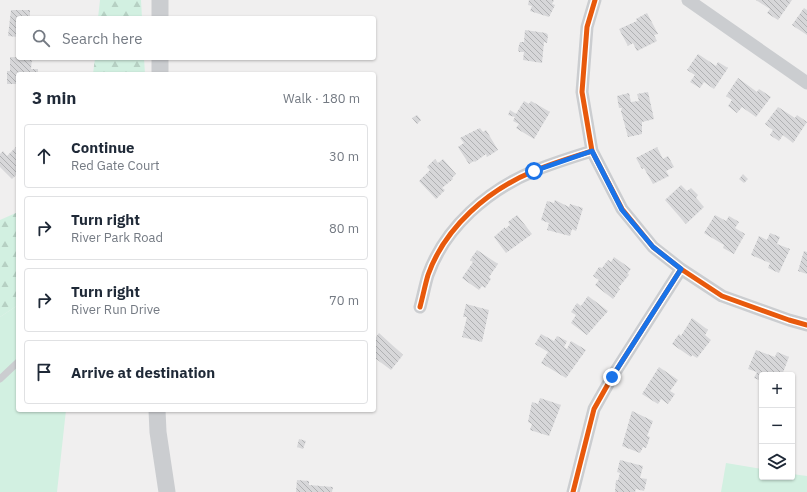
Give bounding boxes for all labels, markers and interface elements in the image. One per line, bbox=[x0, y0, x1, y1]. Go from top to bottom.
search box bbox=[16, 16, 376, 60]
icon: search bbox=[30, 27, 52, 49]
text: Search here bbox=[62, 29, 142, 48]
text: 3 min bbox=[32, 87, 76, 109]
text: Walk · 180 m bbox=[283, 90, 360, 107]
text: Continue bbox=[71, 138, 135, 157]
icon: ahead bbox=[33, 145, 55, 167]
text: 30 m bbox=[329, 148, 359, 165]
text: Red Gate Court bbox=[71, 157, 160, 174]
route start bbox=[525, 162, 543, 180]
text: Turn right bbox=[71, 210, 140, 229]
icon: right bbox=[33, 217, 55, 239]
text: 80 m bbox=[329, 220, 359, 237]
text: River Park Road bbox=[71, 229, 163, 246]
text: Turn right bbox=[71, 282, 140, 301]
icon: right bbox=[33, 289, 55, 311]
text: 70 m bbox=[329, 292, 359, 309]
text: River Run Drive bbox=[71, 301, 160, 318]
icon: arrive bbox=[33, 361, 55, 383]
text: Arrive at destination bbox=[71, 363, 215, 382]
route end bbox=[603, 368, 621, 386]
map controls bbox=[759, 372, 795, 480]
button: + bbox=[759, 372, 795, 408]
button: − bbox=[759, 408, 795, 444]
button: layers bbox=[759, 444, 795, 480]

